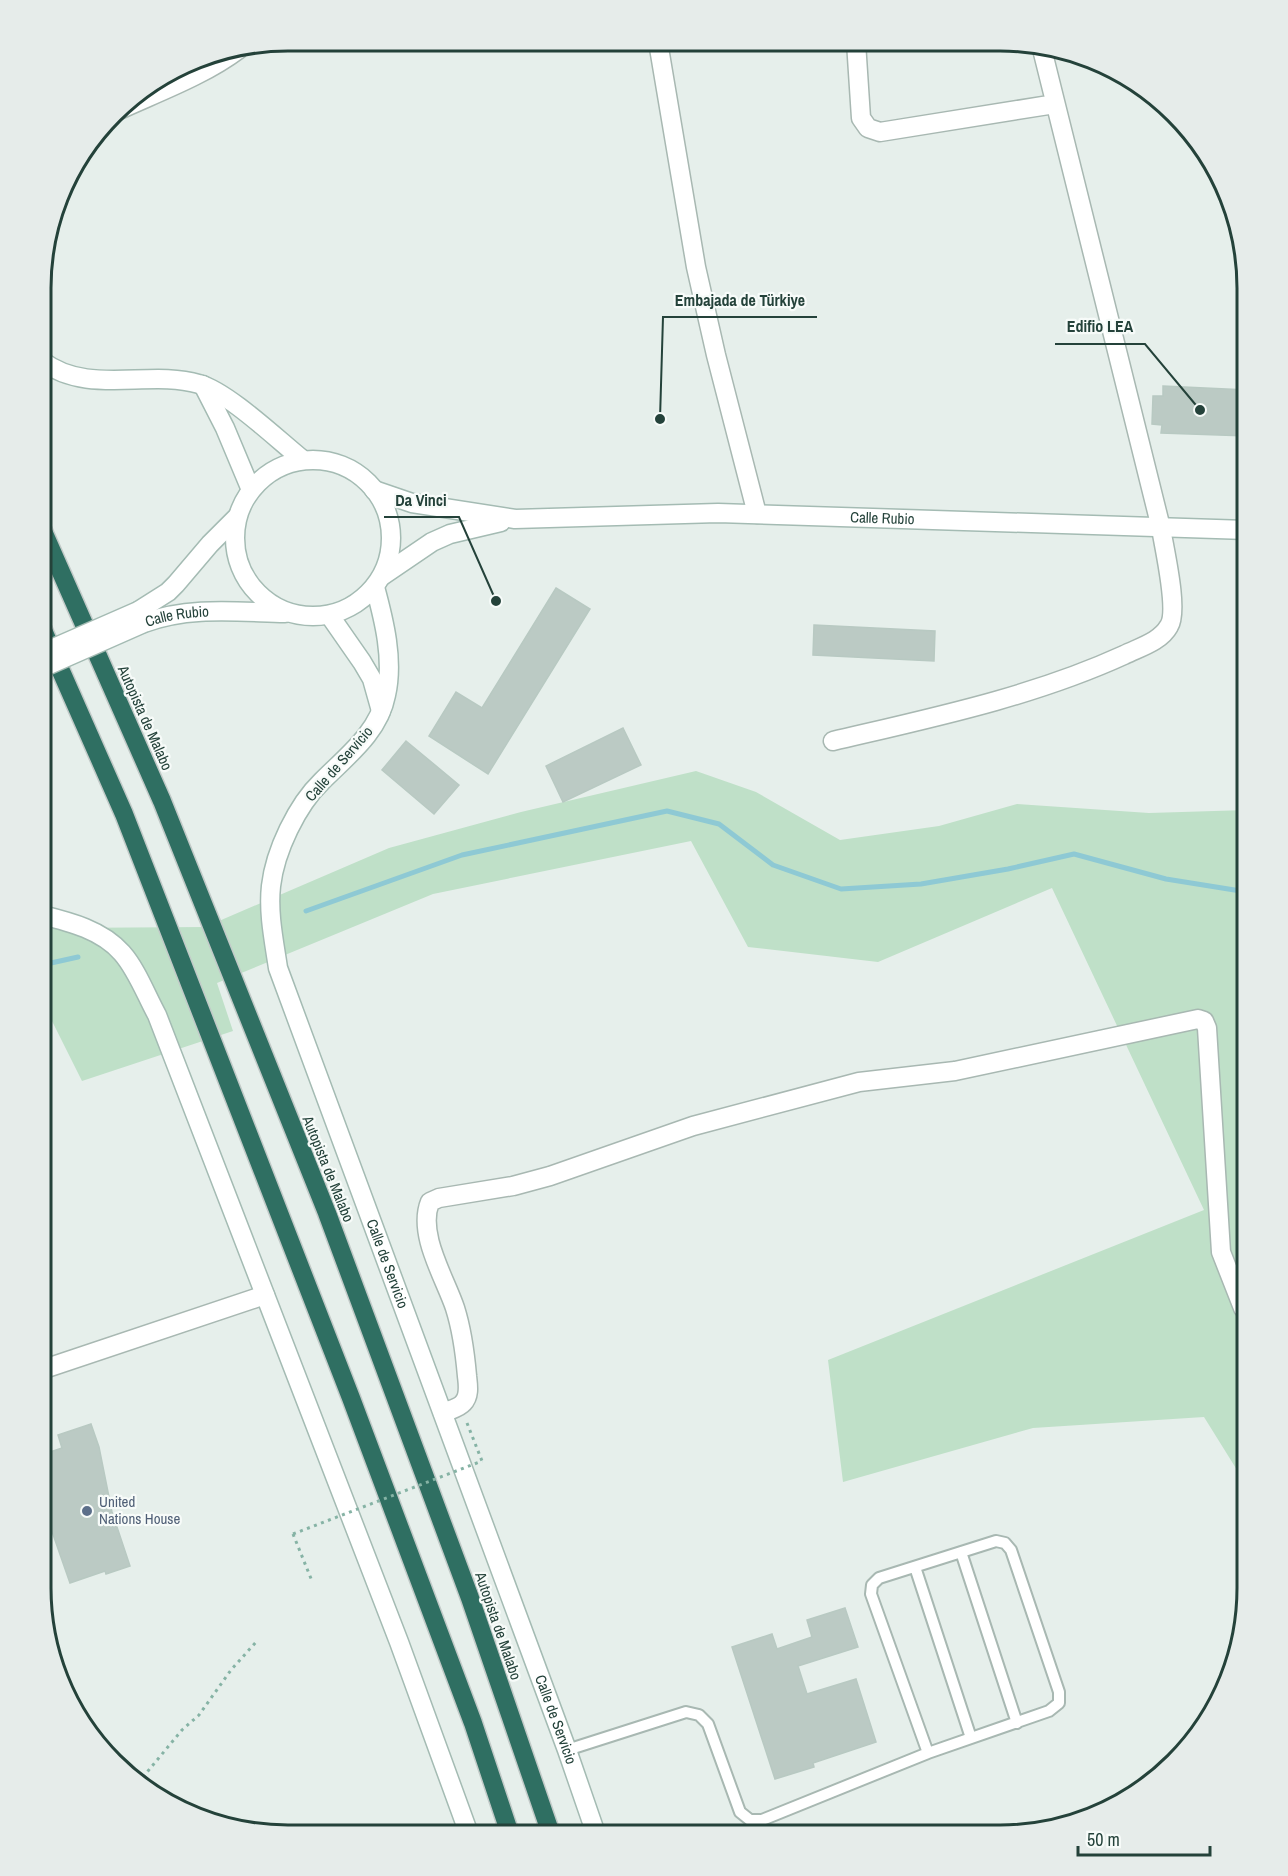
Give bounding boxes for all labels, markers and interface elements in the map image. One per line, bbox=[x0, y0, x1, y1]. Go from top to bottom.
callout: Embajada de Türkiye bbox=[663, 283, 817, 317]
text: Embajada de Türkiye bbox=[675, 289, 805, 311]
callout: Edifio LEA bbox=[1055, 310, 1145, 344]
text: Edifio LEA bbox=[1067, 315, 1134, 337]
callout: Da Vinci bbox=[384, 483, 459, 517]
text: Da Vinci bbox=[395, 489, 447, 511]
street label: Calle Rubio bbox=[850, 506, 915, 529]
street label: Calle Rubio bbox=[142, 600, 209, 632]
street label: Autopista de Malabo bbox=[113, 661, 178, 774]
street label: Calle de Servicio bbox=[300, 721, 377, 806]
street label: Autopista de Malabo bbox=[297, 1112, 359, 1225]
street label: Calle de Servicio bbox=[362, 1216, 414, 1311]
place label: United Nations House bbox=[99, 1491, 181, 1529]
marker: United Nations House bbox=[80, 1504, 94, 1518]
street label: Autopista de Malabo bbox=[470, 1568, 527, 1683]
street label: Calle de Servicio bbox=[530, 1672, 582, 1767]
scale bar bbox=[1078, 1819, 1210, 1857]
text: 50 m bbox=[1087, 1827, 1120, 1852]

